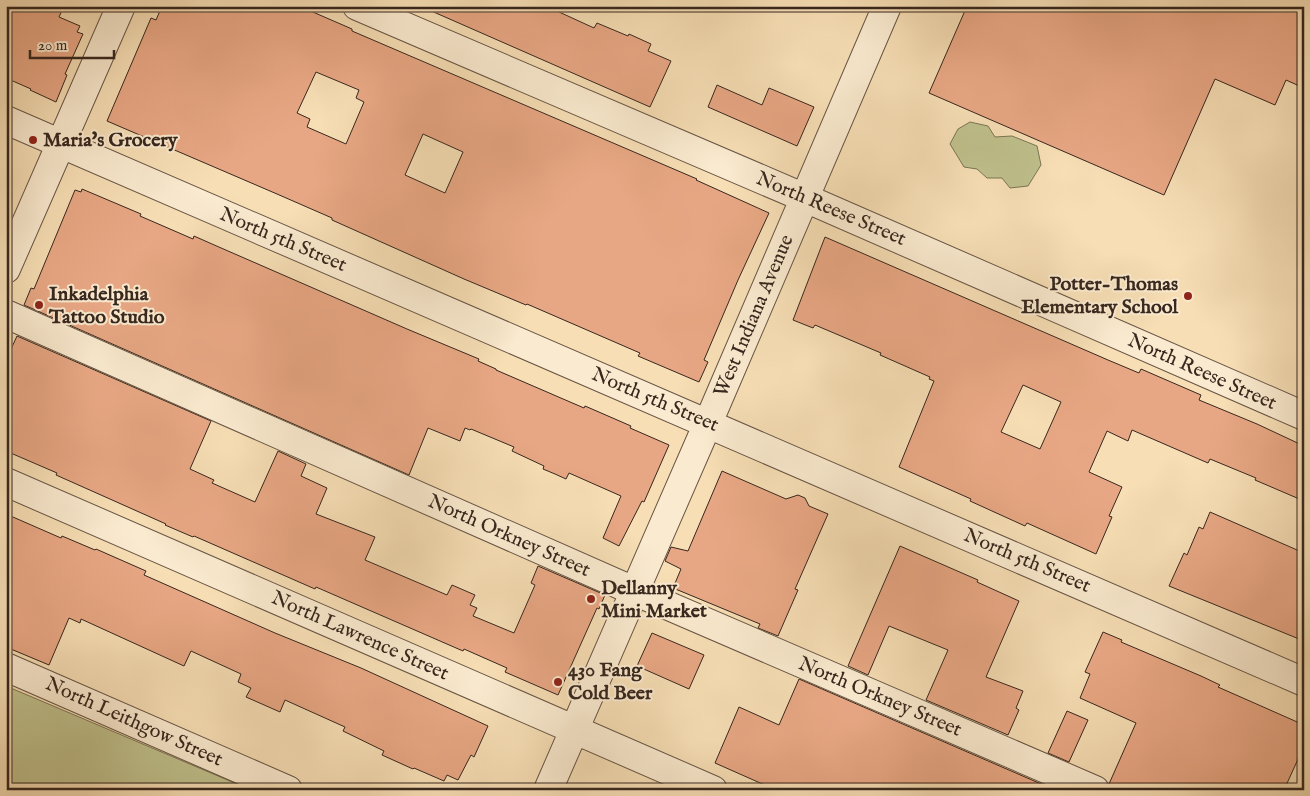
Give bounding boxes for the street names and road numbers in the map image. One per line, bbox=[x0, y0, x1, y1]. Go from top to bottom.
street label: North Reese Street bbox=[752, 166, 910, 252]
street label: North 5th Street bbox=[216, 202, 350, 278]
street label: West Indiana Avenue bbox=[708, 231, 800, 401]
street label: North Reese Street bbox=[1124, 328, 1280, 416]
street label: North 5th Street bbox=[588, 362, 722, 438]
street label: North Orkney Street bbox=[424, 489, 594, 583]
street label: North 5th Street bbox=[960, 523, 1094, 599]
street label: North Lawrence Street bbox=[267, 586, 453, 686]
street label: North Orkney Street bbox=[795, 651, 966, 743]
street label: North Leithgow Street bbox=[41, 672, 227, 772]

